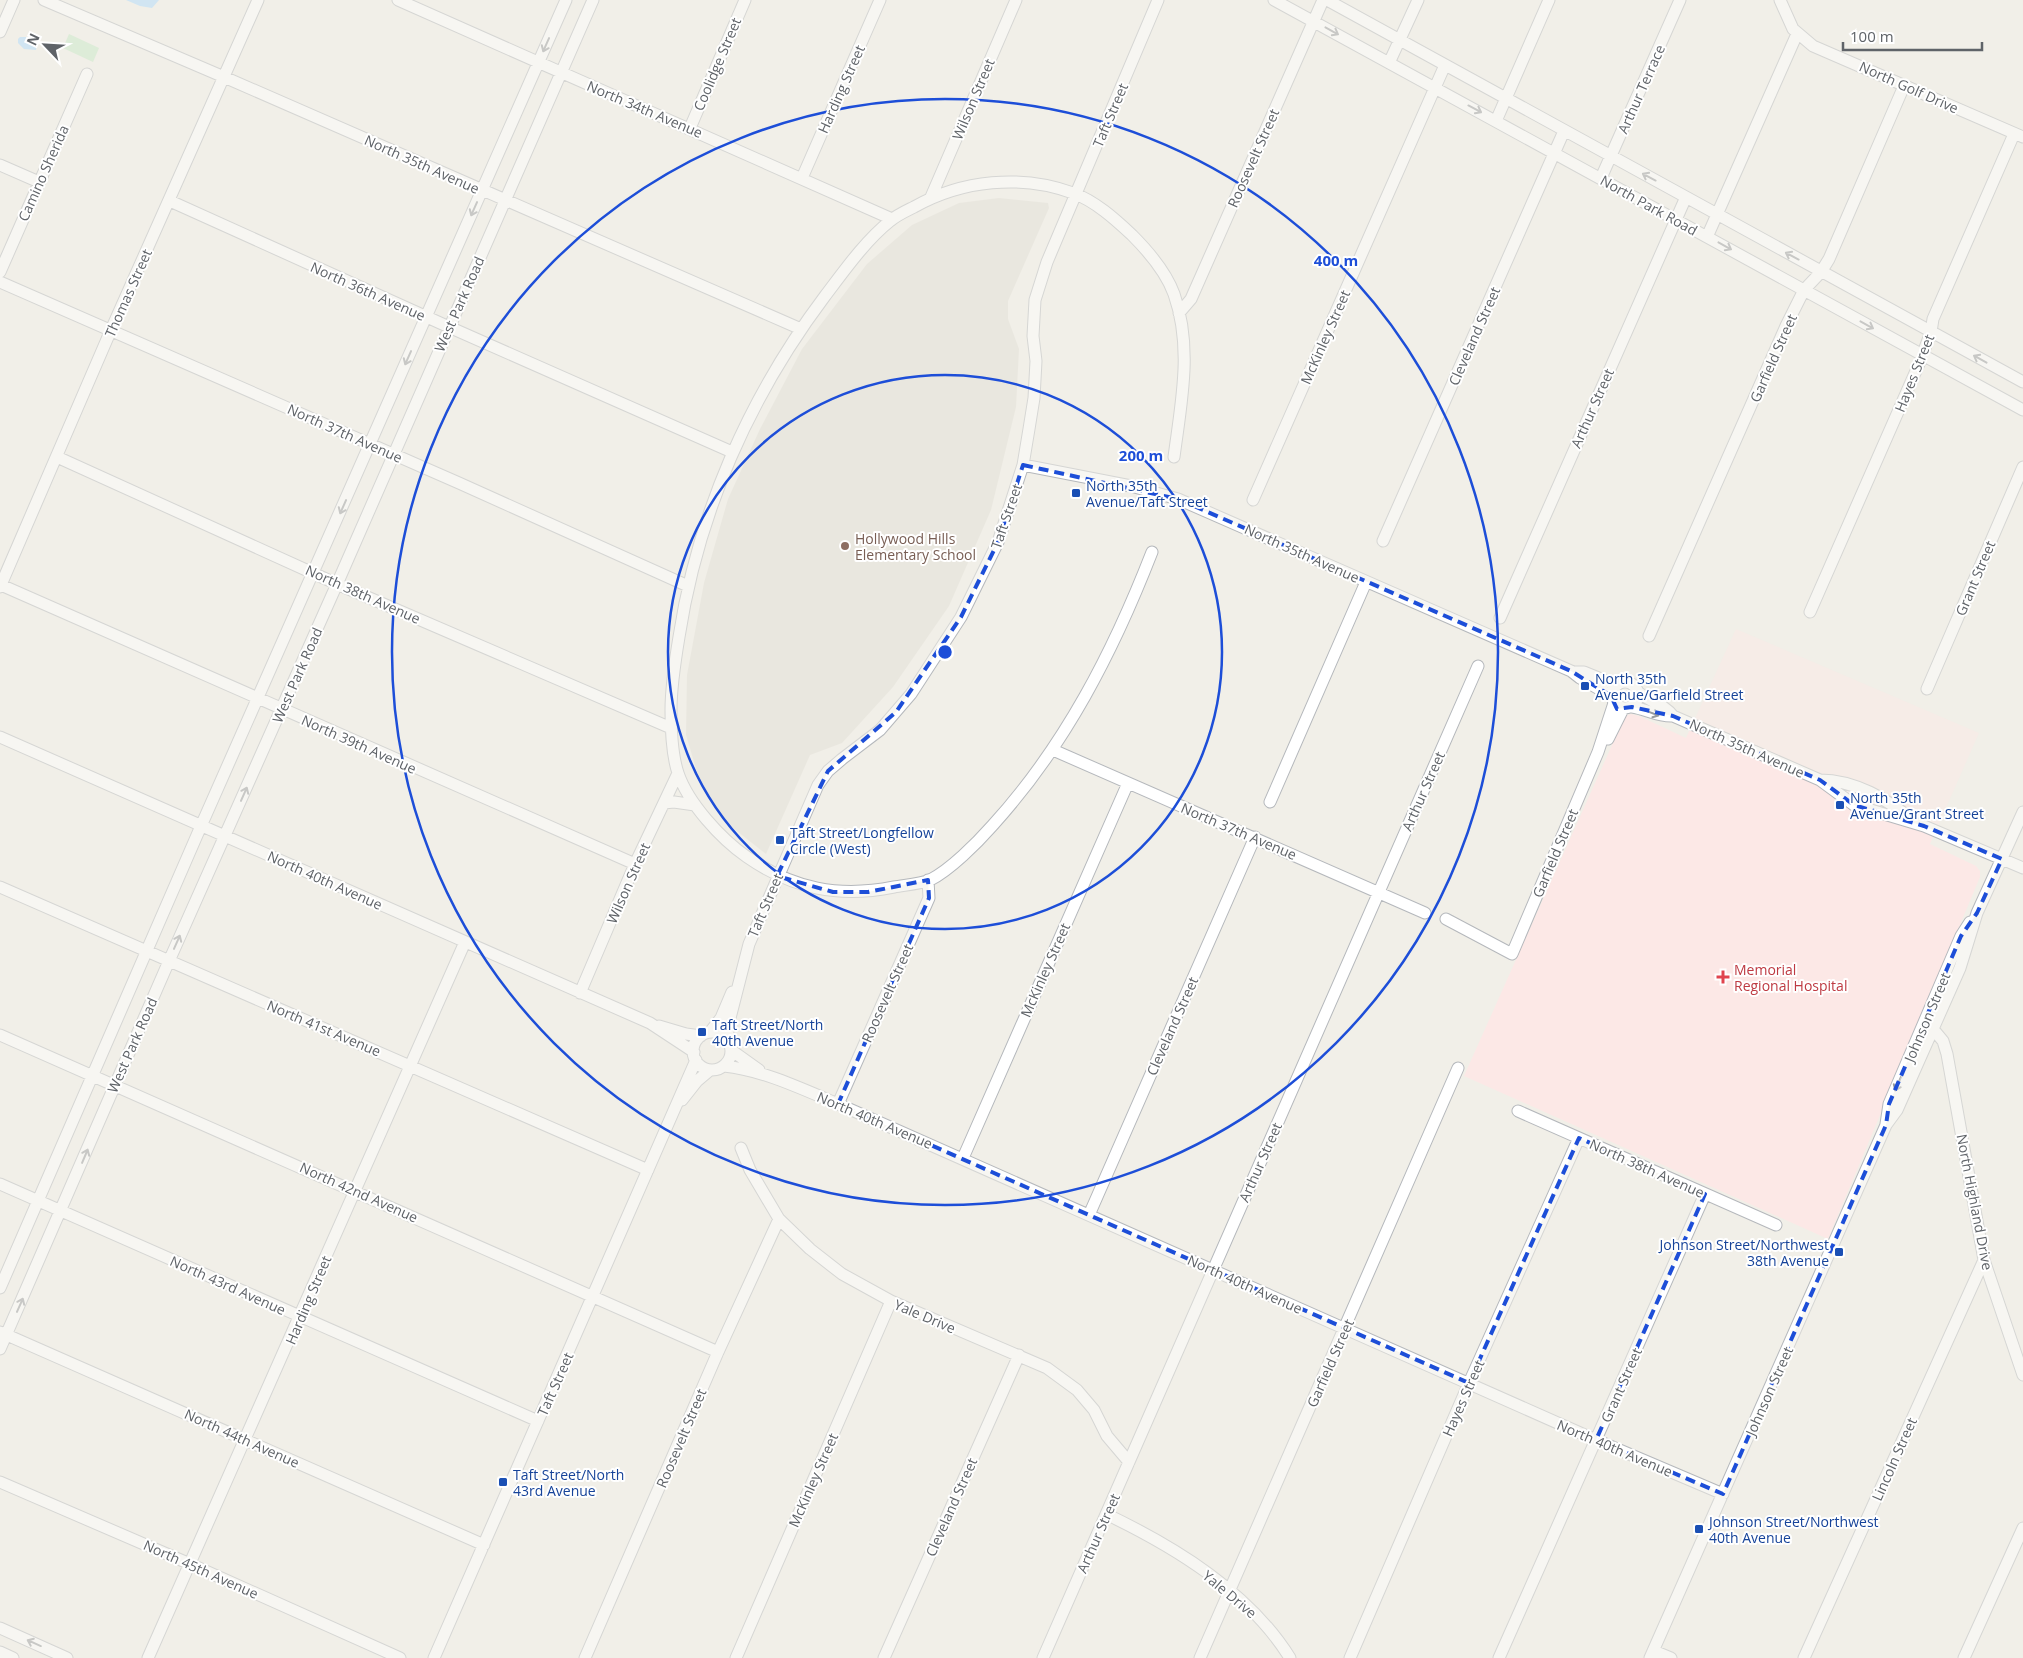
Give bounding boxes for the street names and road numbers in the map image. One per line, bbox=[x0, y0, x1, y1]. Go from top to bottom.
street label: Coolidge Street bbox=[689, 14, 745, 114]
street label: Arthur Terrace bbox=[1613, 41, 1669, 136]
street label: Harding Street bbox=[813, 42, 869, 136]
street label: Wilson Street bbox=[947, 56, 999, 142]
street label: North Golf Drive bbox=[1856, 57, 1962, 117]
street label: North 34th Avenue bbox=[584, 76, 706, 142]
street label: Taft Street bbox=[1088, 80, 1132, 150]
street label: Roosevelt Street bbox=[1223, 106, 1283, 210]
street label: Camino Sherida bbox=[13, 122, 73, 224]
street label: North 35th Avenue bbox=[362, 130, 483, 198]
street label: North Park Road bbox=[1597, 170, 1701, 240]
street label: Thomas Street bbox=[100, 246, 156, 340]
street label: West Park Road bbox=[429, 253, 489, 355]
street label: North 36th Avenue bbox=[308, 257, 429, 325]
street label: Cleveland Street bbox=[1444, 284, 1504, 388]
street label: McKinley Street bbox=[1296, 287, 1354, 387]
street label: Garfield Street bbox=[1745, 311, 1801, 405]
street label: Hayes Street bbox=[1890, 331, 1938, 415]
street label: Arthur Street bbox=[1566, 365, 1618, 451]
street label: North 37th Avenue bbox=[285, 399, 406, 467]
street label: Taft Street bbox=[986, 481, 1026, 551]
street label: North 35th Avenue bbox=[1242, 519, 1363, 587]
street label: Grant Street bbox=[1951, 537, 1999, 619]
street label: North 38th Avenue bbox=[303, 560, 424, 628]
street label: West Park Road bbox=[267, 624, 327, 726]
street label: North 39th Avenue bbox=[299, 710, 420, 778]
street label: North 35th Avenue bbox=[1687, 714, 1808, 782]
street label: Arthur Street bbox=[1397, 748, 1449, 834]
street label: North 37th Avenue bbox=[1178, 798, 1300, 864]
street label: Garfield Street bbox=[1528, 806, 1582, 900]
street label: Wilson Street bbox=[602, 840, 654, 926]
street label: North 40th Avenue bbox=[265, 846, 386, 914]
street label: Taft Street bbox=[743, 870, 787, 940]
street label: McKinley Street bbox=[1016, 920, 1074, 1020]
street label: Roosevelt Street bbox=[857, 941, 917, 1045]
street label: Johnson Street bbox=[1899, 969, 1954, 1067]
street label: Cleveland Street bbox=[1142, 974, 1202, 1078]
street label: West Park Road bbox=[102, 994, 162, 1096]
street label: North 41st Avenue bbox=[264, 995, 384, 1061]
street label: North 40th Avenue bbox=[814, 1087, 936, 1153]
street label: Arthur Street bbox=[1234, 1119, 1286, 1205]
street label: North Highland Drive bbox=[1952, 1132, 1998, 1272]
street label: North 38th Avenue bbox=[1587, 1134, 1708, 1202]
street label: North 42nd Avenue bbox=[297, 1157, 421, 1227]
street label: North 40th Avenue bbox=[1185, 1250, 1306, 1318]
street label: North 43rd Avenue bbox=[167, 1251, 289, 1319]
street label: Harding Street bbox=[281, 1253, 335, 1347]
street label: Yale Drive bbox=[891, 1295, 959, 1337]
street label: Garfield Street bbox=[1302, 1316, 1358, 1410]
street label: Johnson Street bbox=[1740, 1343, 1797, 1440]
street label: Grant Street bbox=[1596, 1345, 1646, 1425]
street label: Taft Street bbox=[533, 1349, 577, 1419]
street label: Hayes Street bbox=[1438, 1356, 1488, 1439]
street label: Roosevelt Street bbox=[652, 1385, 710, 1491]
street label: North 44th Avenue bbox=[182, 1404, 303, 1472]
street label: Lincoln Street bbox=[1867, 1414, 1921, 1504]
street label: North 40th Avenue bbox=[1554, 1415, 1676, 1481]
street label: McKinley Street bbox=[784, 1430, 842, 1530]
street label: Cleveland Street bbox=[921, 1455, 981, 1559]
street label: Arthur Street bbox=[1072, 1490, 1124, 1576]
street label: North 45th Avenue bbox=[141, 1535, 262, 1603]
street label: Yale Drive bbox=[1199, 1566, 1261, 1622]

